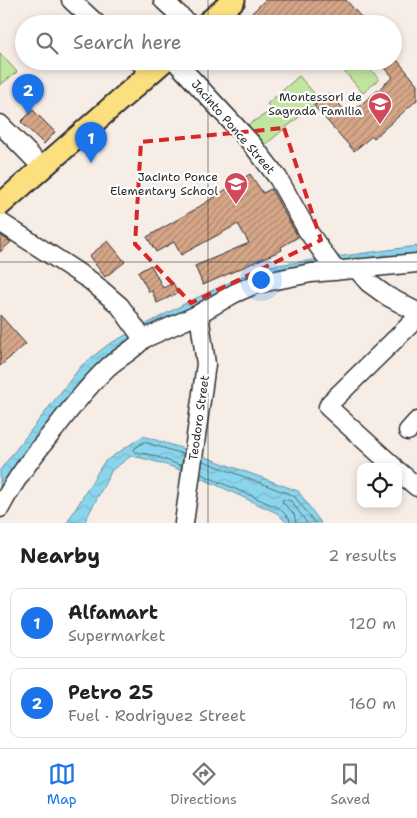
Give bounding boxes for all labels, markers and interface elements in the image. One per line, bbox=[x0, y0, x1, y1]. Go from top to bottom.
search box bbox=[15, 15, 402, 70]
icon: search bbox=[33, 29, 61, 57]
text: Search here bbox=[73, 30, 182, 55]
pin: 2 bbox=[12, 74, 44, 115]
street label: Jacinto Ponce Street bbox=[188, 76, 278, 178]
place label: Montessori de Sagrada Familia bbox=[268, 89, 363, 119]
school or university icon: Montessori de Sagrada Familia bbox=[367, 91, 393, 125]
pin: 1 bbox=[75, 122, 107, 163]
place label: Jacinto Ponce Elementary School bbox=[110, 169, 218, 199]
school or university icon: Jacinto Ponce Elementary School bbox=[223, 171, 249, 205]
your location bbox=[248, 267, 274, 293]
street label: Teodoro Street bbox=[185, 374, 213, 462]
map controls bbox=[357, 463, 402, 508]
button: locate bbox=[357, 463, 402, 508]
text: Nearby bbox=[20, 542, 100, 570]
text: 2 results bbox=[328, 545, 397, 566]
text: Alfamart bbox=[68, 600, 158, 625]
text: 1 bbox=[33, 613, 41, 634]
text: 120 m bbox=[349, 613, 396, 634]
text: Supermarket bbox=[68, 625, 165, 646]
text: Petro 25 bbox=[68, 680, 153, 705]
text: 2 bbox=[31, 693, 43, 714]
text: 160 m bbox=[349, 693, 396, 714]
text: Fuel · Rodriguez Street bbox=[68, 705, 246, 726]
tab: Map bbox=[47, 760, 77, 808]
tab: Directions bbox=[170, 760, 237, 808]
tab: Saved bbox=[331, 760, 370, 808]

